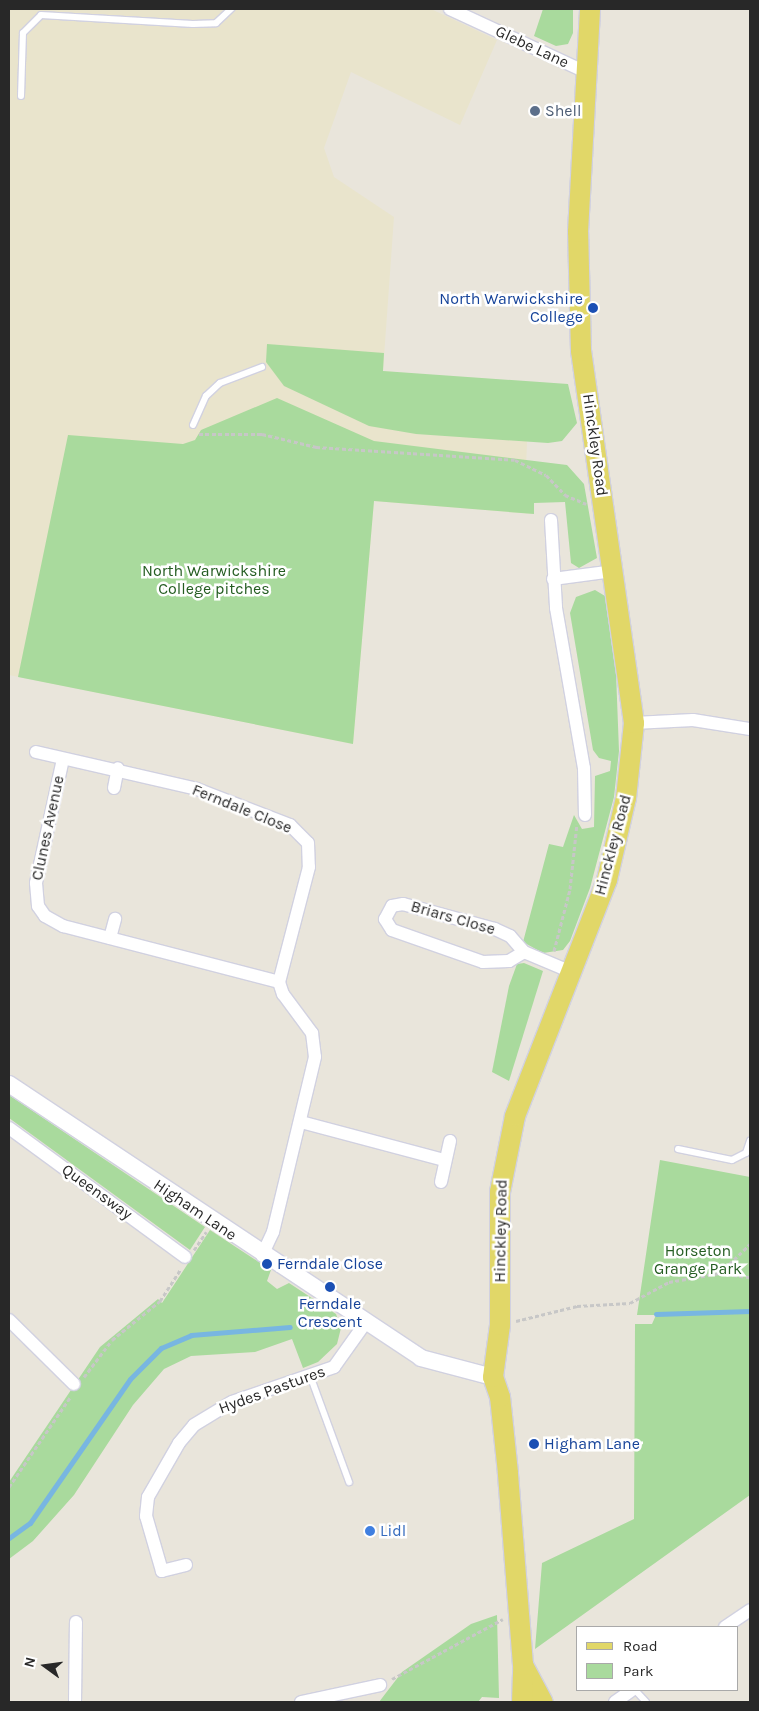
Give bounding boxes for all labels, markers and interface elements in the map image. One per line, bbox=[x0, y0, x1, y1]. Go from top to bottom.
street label: Glebe Lane bbox=[492, 22, 572, 72]
place label: Shell bbox=[545, 101, 582, 121]
marker: Shell bbox=[529, 105, 541, 117]
place label: North Warwickshire College bbox=[439, 289, 583, 327]
marker: North Warwickshire College bbox=[587, 302, 599, 314]
street label: Hinckley Road bbox=[578, 393, 612, 497]
park label: North Warwickshire College pitches bbox=[142, 561, 286, 599]
street label: Clunes Avenue bbox=[28, 774, 68, 882]
street label: Ferndale Close bbox=[189, 780, 295, 838]
street label: Hinckley Road bbox=[590, 793, 636, 897]
street label: Briars Close bbox=[409, 897, 497, 939]
street label: Queensway bbox=[58, 1160, 136, 1224]
street label: Higham Lane bbox=[150, 1175, 240, 1245]
street label: Hinckley Road bbox=[491, 1179, 511, 1283]
park label: Horseton Grange Park bbox=[654, 1241, 742, 1279]
place label: Ferndale Close bbox=[277, 1254, 383, 1274]
marker: Ferndale Close bbox=[261, 1258, 273, 1270]
marker: Ferndale Crescent bbox=[324, 1281, 336, 1293]
place label: Ferndale Crescent bbox=[298, 1294, 362, 1332]
street label: Hydes Pastures bbox=[216, 1362, 328, 1418]
place label: Higham Lane bbox=[544, 1434, 640, 1454]
marker: Higham Lane bbox=[528, 1438, 540, 1450]
place label: Lidl bbox=[380, 1521, 406, 1541]
marker: Lidl bbox=[364, 1525, 376, 1537]
legend bbox=[576, 1626, 739, 1691]
text: Road bbox=[623, 1637, 658, 1655]
north arrow bbox=[20, 1641, 70, 1691]
text: N bbox=[20, 1655, 39, 1669]
text: Park bbox=[623, 1662, 653, 1680]

